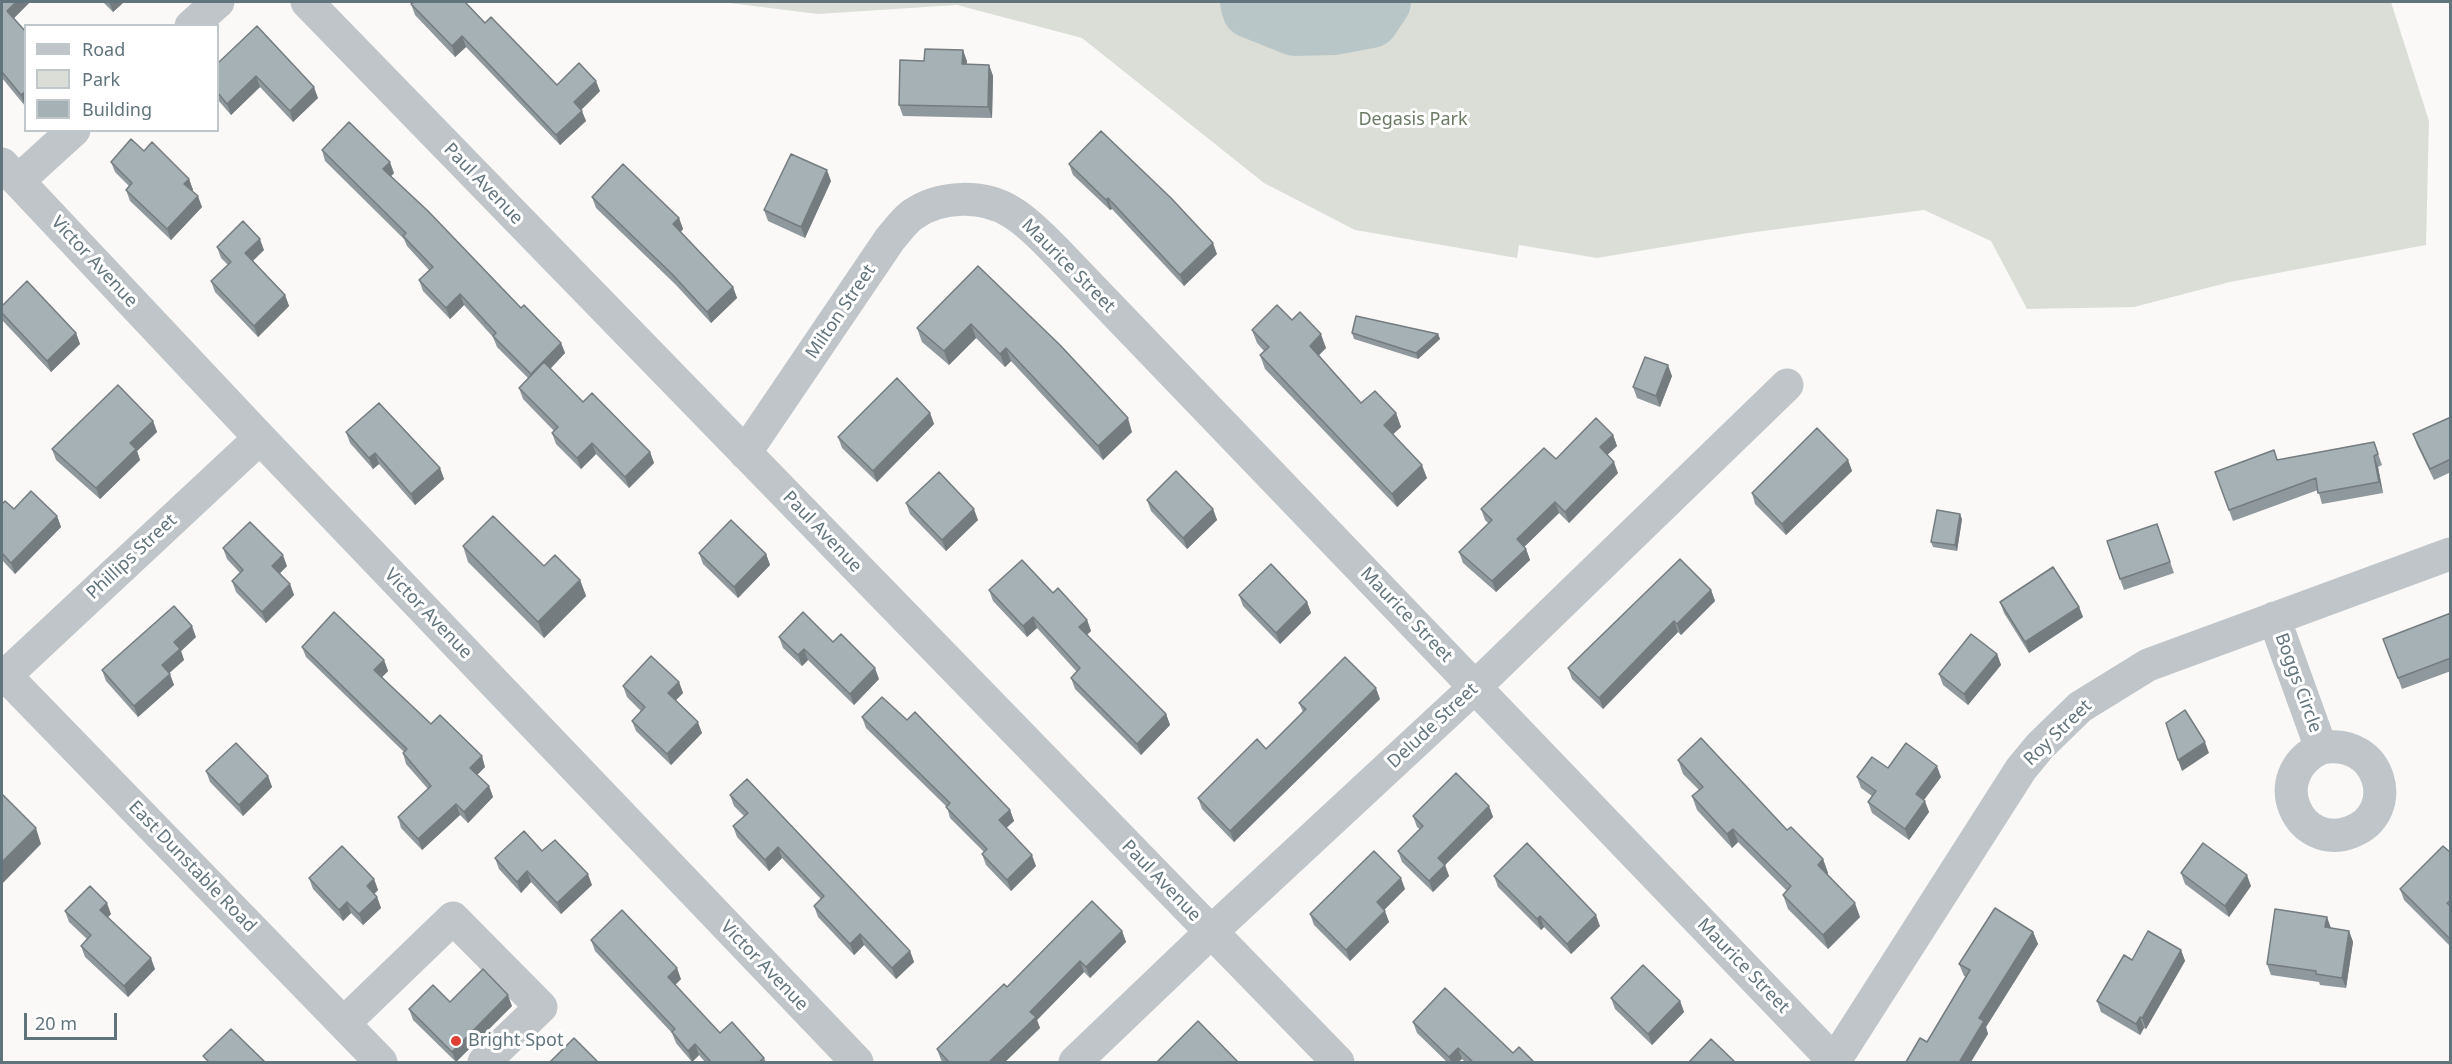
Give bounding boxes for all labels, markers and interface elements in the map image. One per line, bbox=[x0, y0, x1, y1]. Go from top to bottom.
legend bbox=[24, 24, 219, 132]
text: Road bbox=[82, 37, 125, 61]
text: Park bbox=[82, 67, 120, 91]
text: Building bbox=[82, 97, 152, 121]
park label: Degasis Park bbox=[1358, 109, 1468, 131]
street label: Paul Avenue bbox=[439, 139, 527, 229]
street label: Victor Avenue bbox=[46, 212, 142, 312]
street label: Maurice Street bbox=[1017, 215, 1119, 317]
street label: Milton Street bbox=[802, 261, 880, 363]
street label: Paul Avenue bbox=[778, 487, 866, 577]
street label: Phillips Street bbox=[83, 510, 181, 604]
street label: Maurice Street bbox=[1355, 563, 1457, 667]
street label: Victor Avenue bbox=[380, 564, 476, 664]
street label: Boggs Circle bbox=[2270, 630, 2326, 736]
street label: Delude Street bbox=[1384, 679, 1482, 773]
street label: Roy Street bbox=[2020, 695, 2096, 771]
street label: East Dunstable Road bbox=[124, 797, 260, 937]
street label: Paul Avenue bbox=[1117, 836, 1205, 926]
street label: Maurice Street bbox=[1692, 914, 1794, 1018]
street label: Victor Avenue bbox=[716, 916, 812, 1016]
scale bar bbox=[27, 1001, 120, 1039]
text: 20 m bbox=[35, 1011, 77, 1035]
place label: Bright Spot bbox=[468, 1030, 563, 1052]
marker: Bright Spot bbox=[449, 1034, 463, 1048]

